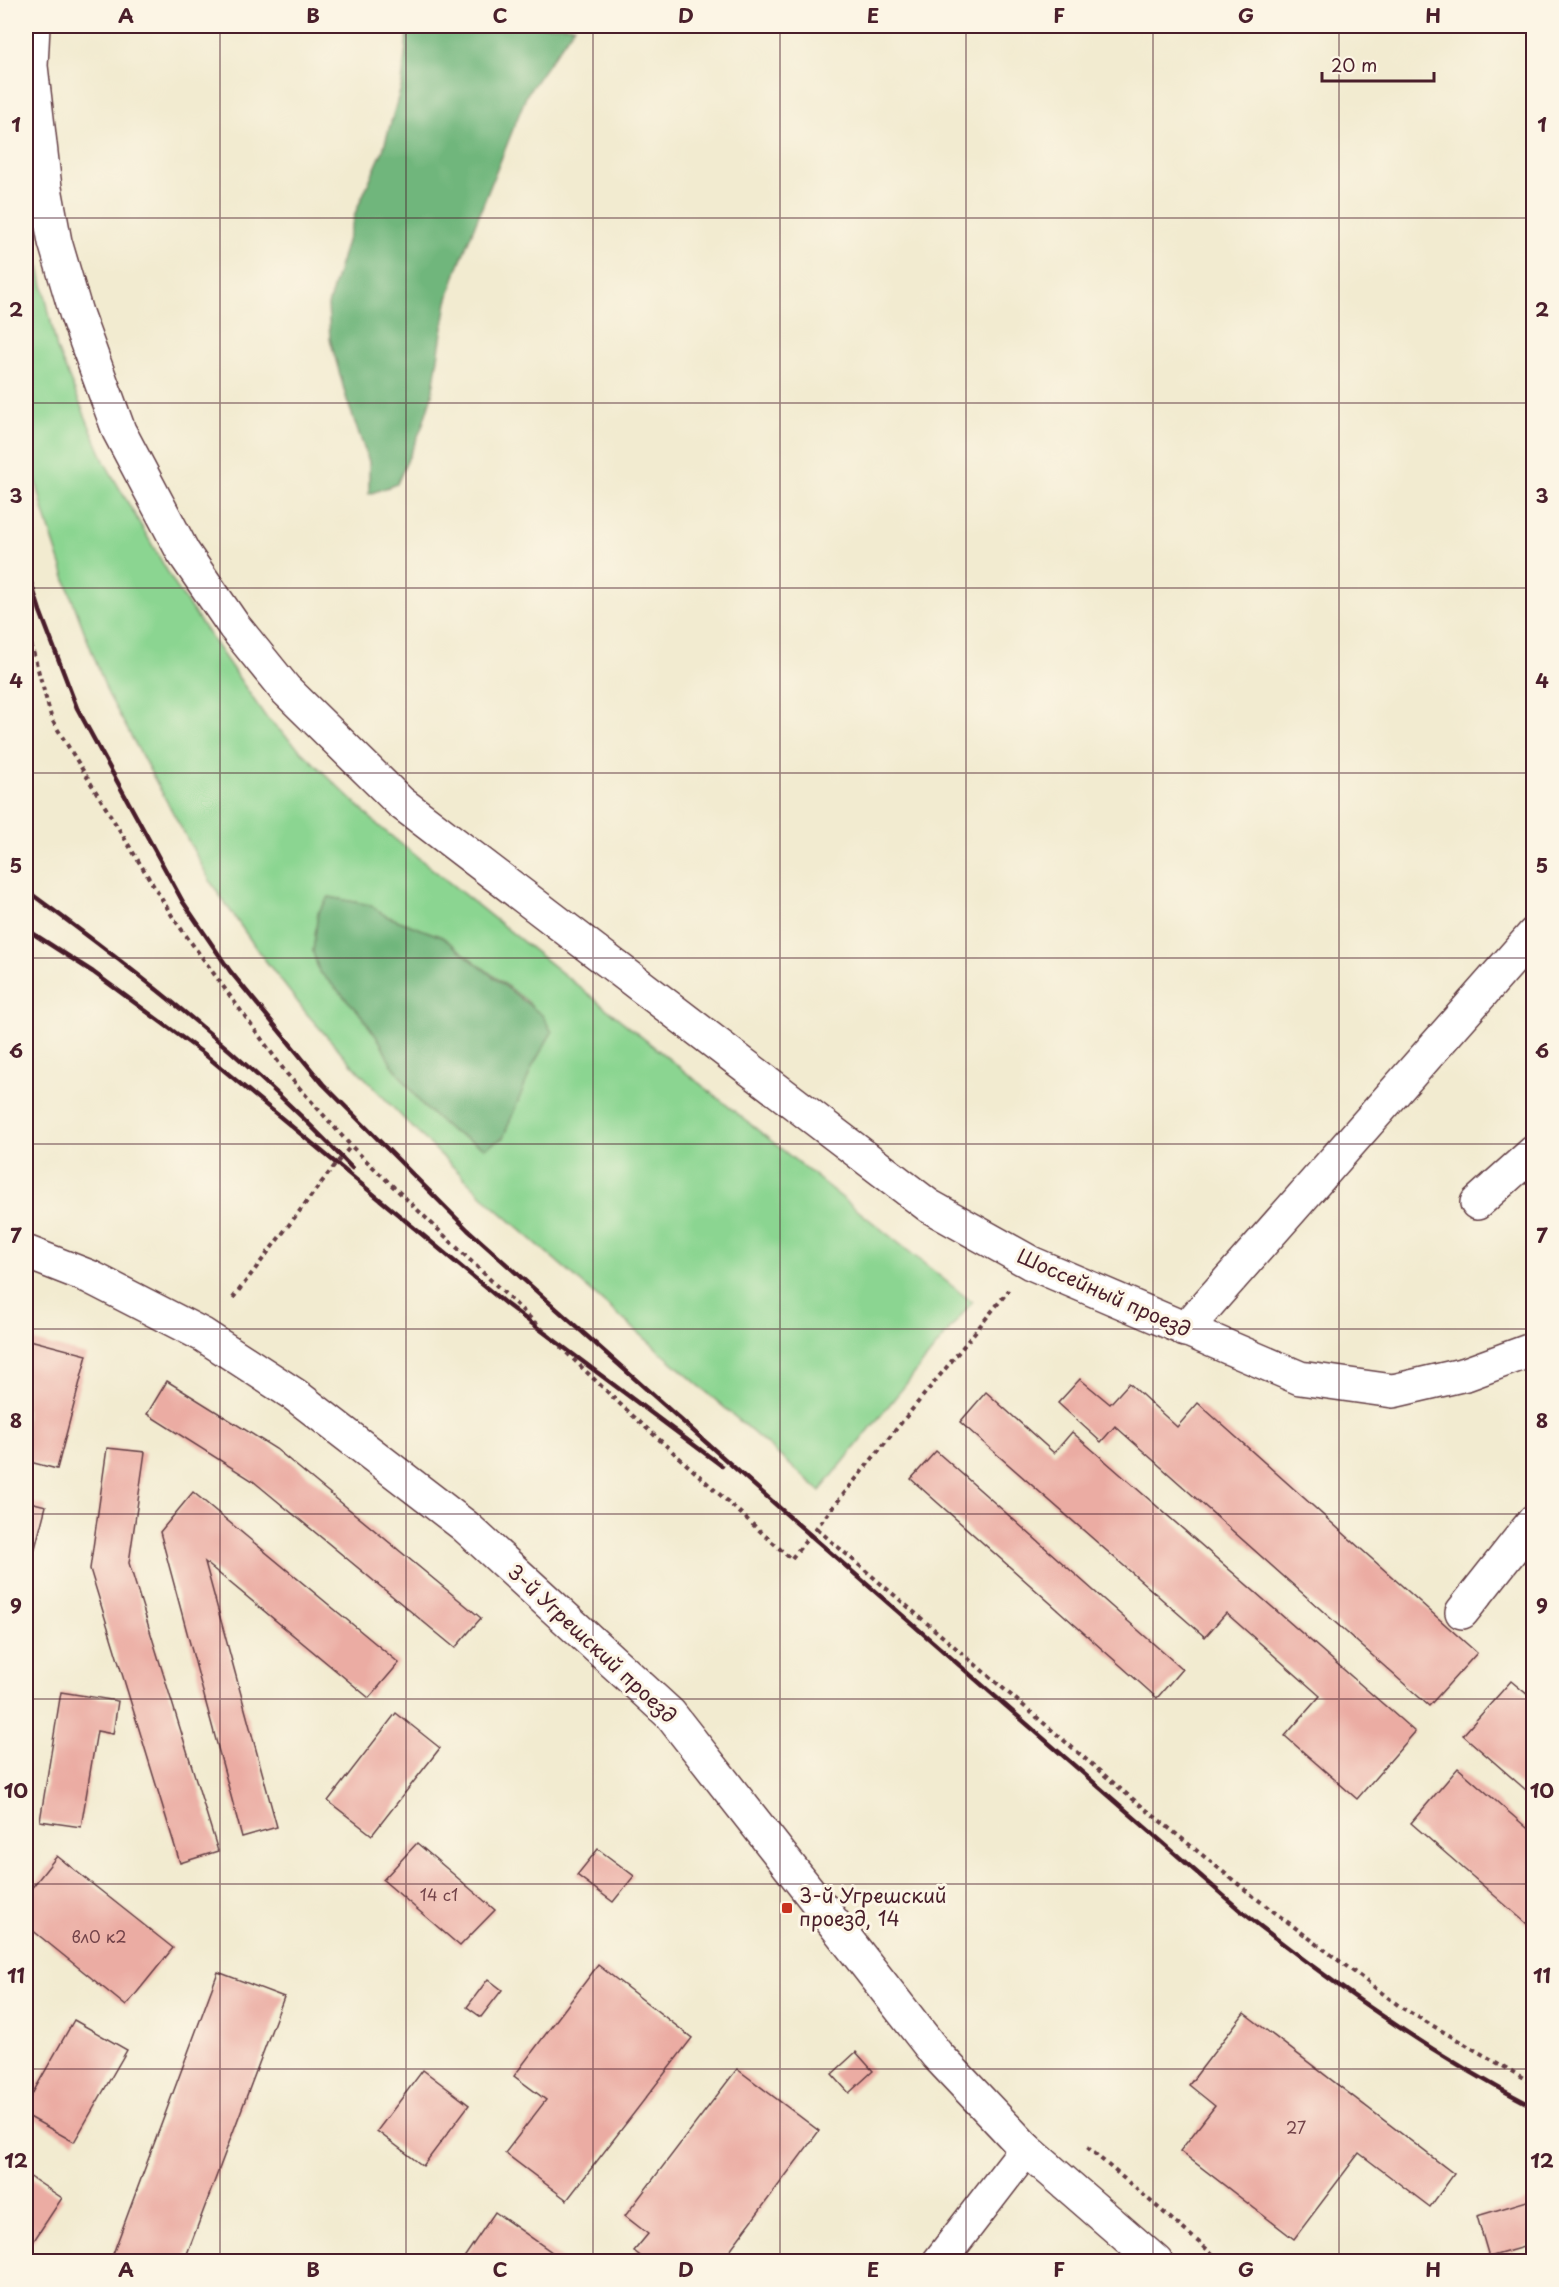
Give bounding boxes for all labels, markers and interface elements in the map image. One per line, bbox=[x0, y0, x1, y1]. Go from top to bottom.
text: A bbox=[118, 0, 134, 30]
text: B bbox=[306, 0, 320, 30]
text: C bbox=[492, 0, 508, 30]
text: D bbox=[678, 0, 694, 30]
text: E bbox=[867, 0, 879, 30]
text: F bbox=[1053, 0, 1065, 30]
text: G bbox=[1238, 0, 1254, 30]
text: H bbox=[1425, 0, 1441, 30]
scale bar bbox=[1322, 45, 1434, 83]
text: 20 m bbox=[1331, 51, 1377, 78]
text: 1 bbox=[11, 109, 21, 139]
text: 1 bbox=[1537, 109, 1547, 139]
text: 2 bbox=[9, 294, 23, 324]
text: 2 bbox=[1535, 294, 1549, 324]
text: 3 bbox=[9, 480, 23, 510]
text: 3 bbox=[1535, 480, 1549, 510]
text: 4 bbox=[9, 665, 23, 695]
text: 4 bbox=[1535, 665, 1549, 695]
text: 5 bbox=[10, 850, 22, 880]
text: 5 bbox=[1536, 850, 1548, 880]
text: 6 bbox=[9, 1035, 23, 1065]
text: 6 bbox=[1535, 1035, 1549, 1065]
text: 7 bbox=[10, 1220, 22, 1250]
text: 7 bbox=[1536, 1220, 1548, 1250]
street label: Шоссейный проезд bbox=[1013, 1240, 1196, 1344]
text: 8 bbox=[10, 1405, 22, 1435]
text: 8 bbox=[1536, 1405, 1548, 1435]
street label: 3-й Угрешский проезд bbox=[501, 1557, 684, 1730]
text: 9 bbox=[10, 1590, 22, 1620]
text: 9 bbox=[1536, 1590, 1548, 1620]
text: 10 bbox=[4, 1775, 28, 1805]
text: 10 bbox=[1530, 1775, 1554, 1805]
place label: 3-й Угрешский проезд, 14 bbox=[799, 1880, 947, 1933]
house number: 14 с1 bbox=[420, 1882, 458, 1906]
marker: 3-й Угрешский проезд, 14 bbox=[780, 1901, 794, 1915]
house number: вл0 к2 bbox=[71, 1924, 127, 1948]
text: 11 bbox=[7, 1960, 25, 1990]
text: 11 bbox=[1533, 1960, 1551, 1990]
house number: 27 bbox=[1286, 2115, 1306, 2139]
text: 12 bbox=[4, 2145, 28, 2175]
text: 12 bbox=[1530, 2145, 1554, 2175]
text: A bbox=[118, 2254, 134, 2284]
text: B bbox=[306, 2254, 320, 2284]
text: C bbox=[492, 2254, 508, 2284]
text: D bbox=[678, 2254, 694, 2284]
text: E bbox=[867, 2254, 879, 2284]
text: F bbox=[1053, 2254, 1065, 2284]
text: G bbox=[1238, 2254, 1254, 2284]
text: H bbox=[1425, 2254, 1441, 2284]

